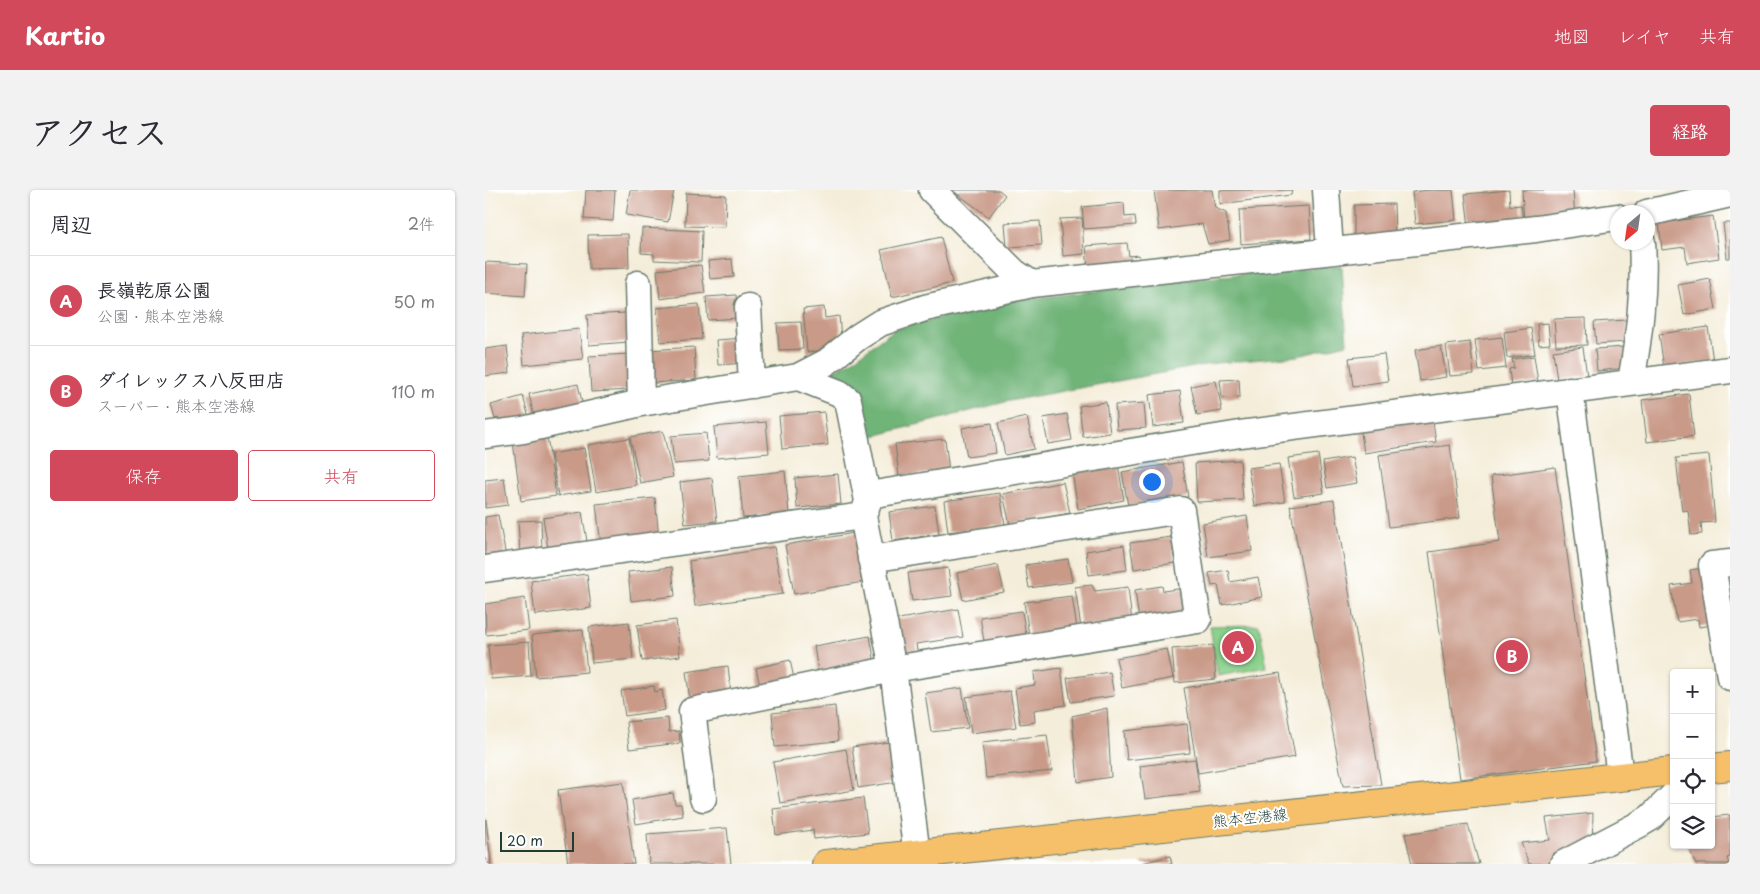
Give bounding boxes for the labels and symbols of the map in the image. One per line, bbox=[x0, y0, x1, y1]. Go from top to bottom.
north arrow bbox=[1610, 205, 1655, 250]
your location bbox=[1139, 469, 1165, 495]
pin: A bbox=[1222, 628, 1254, 666]
pin: B bbox=[1496, 637, 1528, 675]
street label: 熊本空港線 bbox=[1211, 801, 1288, 832]
scale bar bbox=[500, 829, 574, 852]

